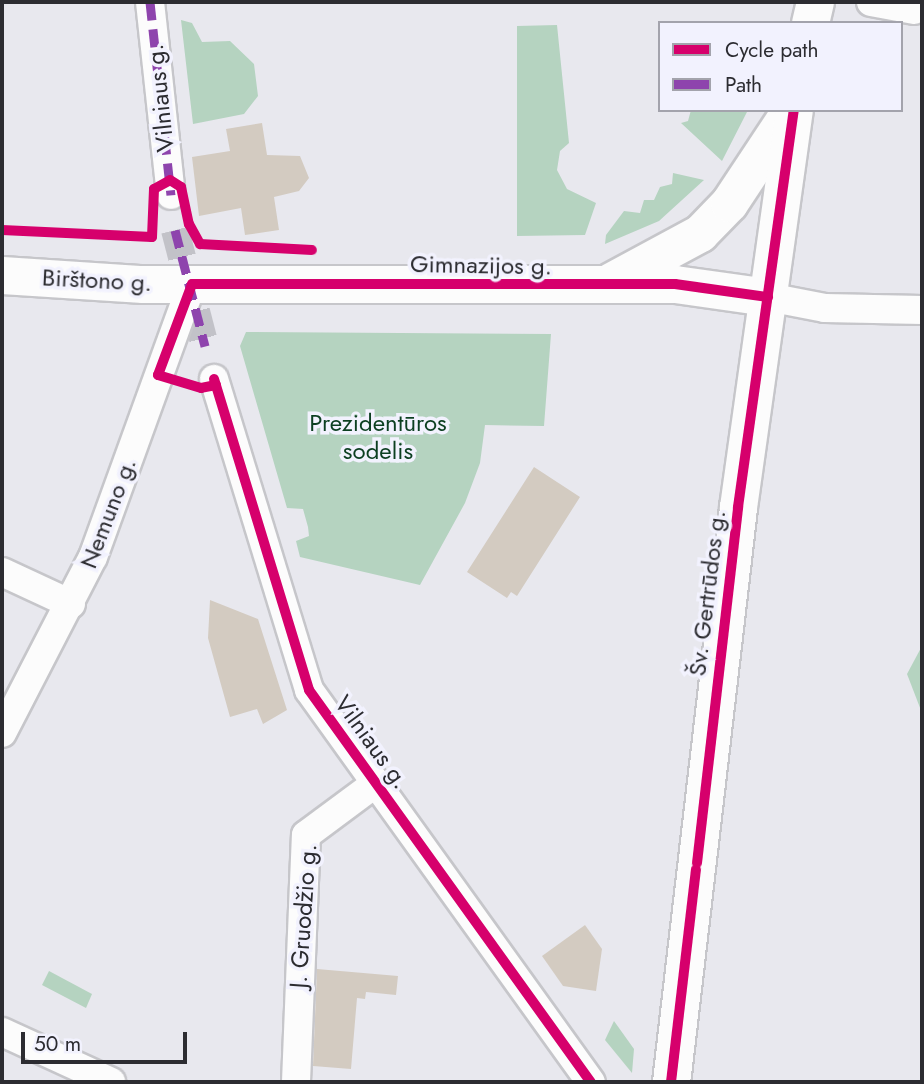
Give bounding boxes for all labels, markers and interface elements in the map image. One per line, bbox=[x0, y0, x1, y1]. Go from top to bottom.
legend bbox=[658, 21, 903, 112]
text: Cycle path bbox=[725, 35, 818, 65]
street label: Vilniaus g. bbox=[140, 43, 180, 153]
text: Path bbox=[725, 70, 762, 100]
street label: Gimnazijos g. bbox=[410, 249, 552, 281]
street label: Birštono g. bbox=[41, 263, 153, 297]
park label: Prezidentūros sodelis bbox=[309, 409, 447, 465]
street label: Nemuno g. bbox=[74, 454, 142, 572]
street label: Šv. Gertrūdos g. bbox=[683, 508, 731, 678]
street label: Vilniaus g. bbox=[329, 690, 415, 794]
street label: J. Gruodžio g. bbox=[284, 843, 322, 989]
scale bar bbox=[24, 1018, 191, 1062]
text: 50 m bbox=[34, 1029, 81, 1059]

